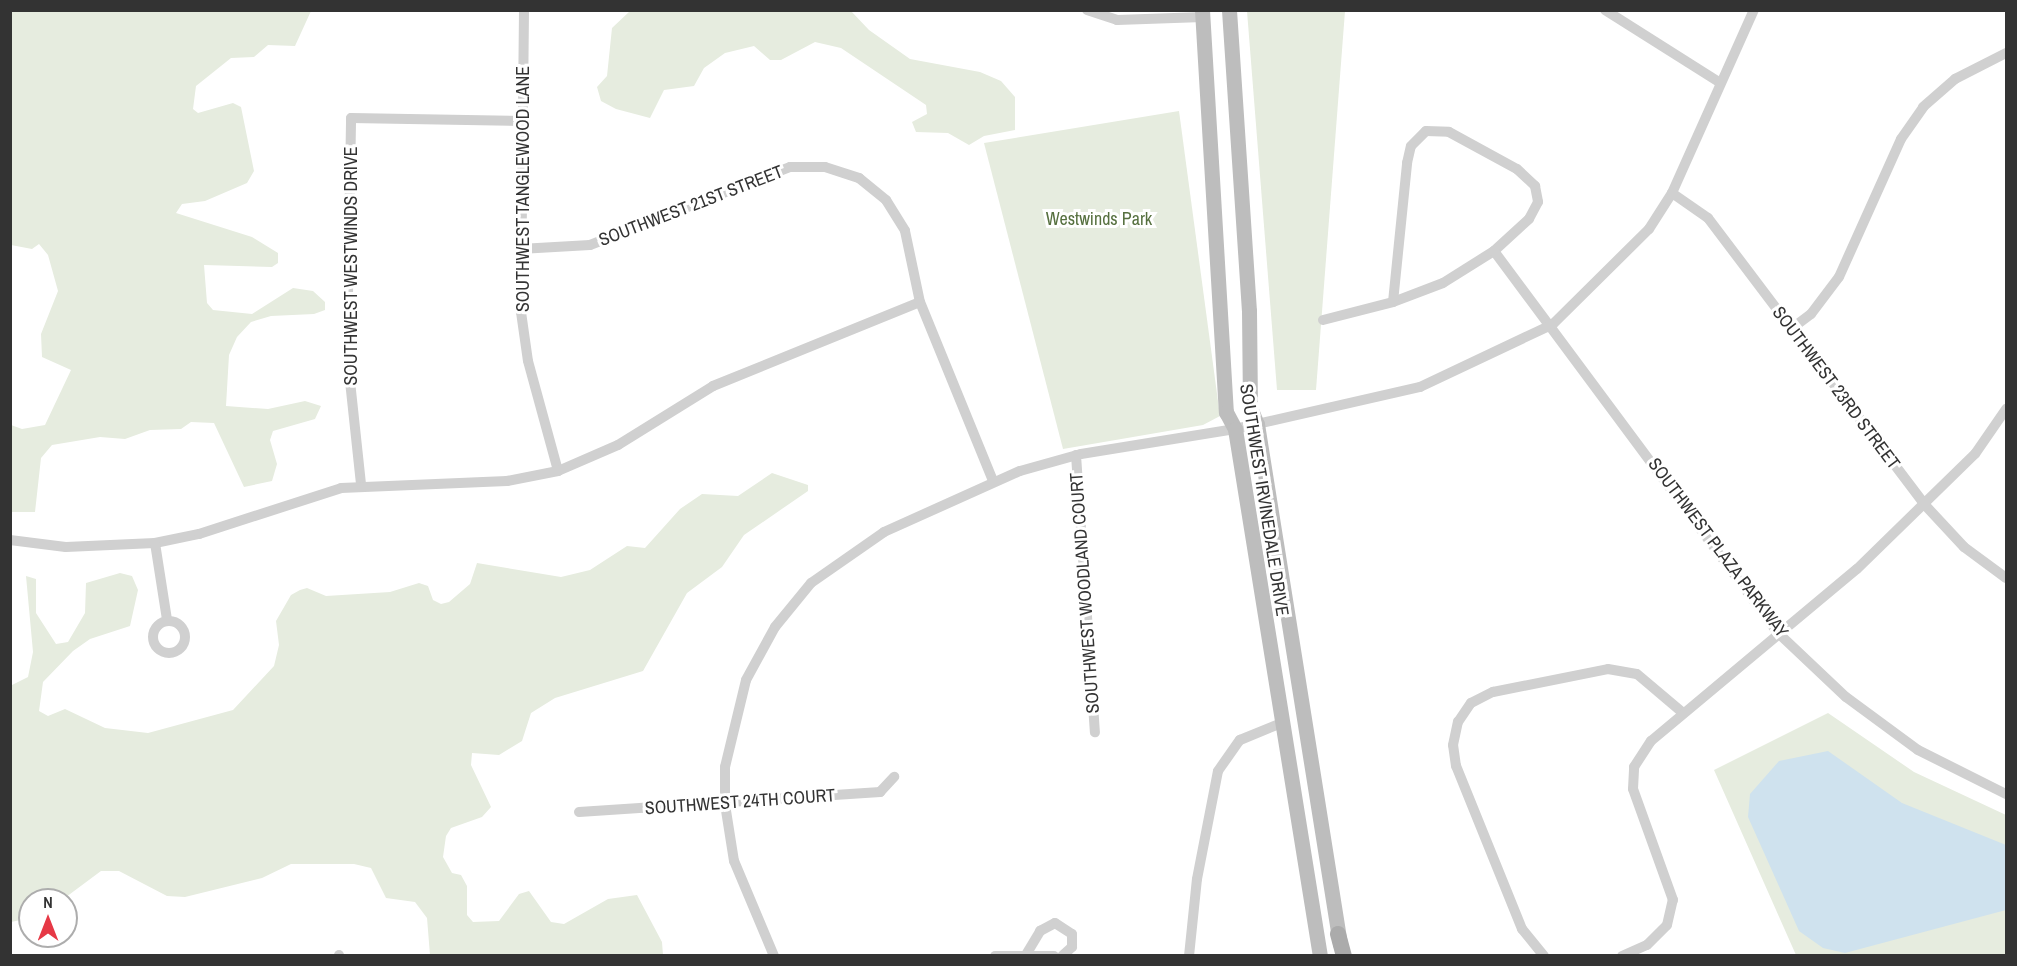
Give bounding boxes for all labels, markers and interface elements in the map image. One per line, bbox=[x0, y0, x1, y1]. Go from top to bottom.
street label: SOUTHWEST TANGLEWOOD LANE bbox=[512, 66, 534, 312]
street label: SOUTHWEST WESTWINDS DRIVE bbox=[340, 146, 362, 386]
street label: SOUTHWEST 21ST STREET bbox=[596, 161, 786, 251]
park label: Westwinds Park bbox=[1046, 208, 1152, 230]
street label: SOUTHWEST 23RD STREET bbox=[1768, 302, 1904, 474]
street label: SOUTHWEST IRVINEDALE DRIVE bbox=[1235, 382, 1293, 618]
street label: SOUTHWEST PLAZA PARKWAY bbox=[1643, 453, 1793, 643]
street label: SOUTHWEST WOODLAND COURT bbox=[1066, 472, 1104, 714]
street label: SOUTHWEST 24TH COURT bbox=[644, 785, 836, 819]
north arrow bbox=[18, 888, 78, 948]
text: N bbox=[43, 891, 53, 913]

